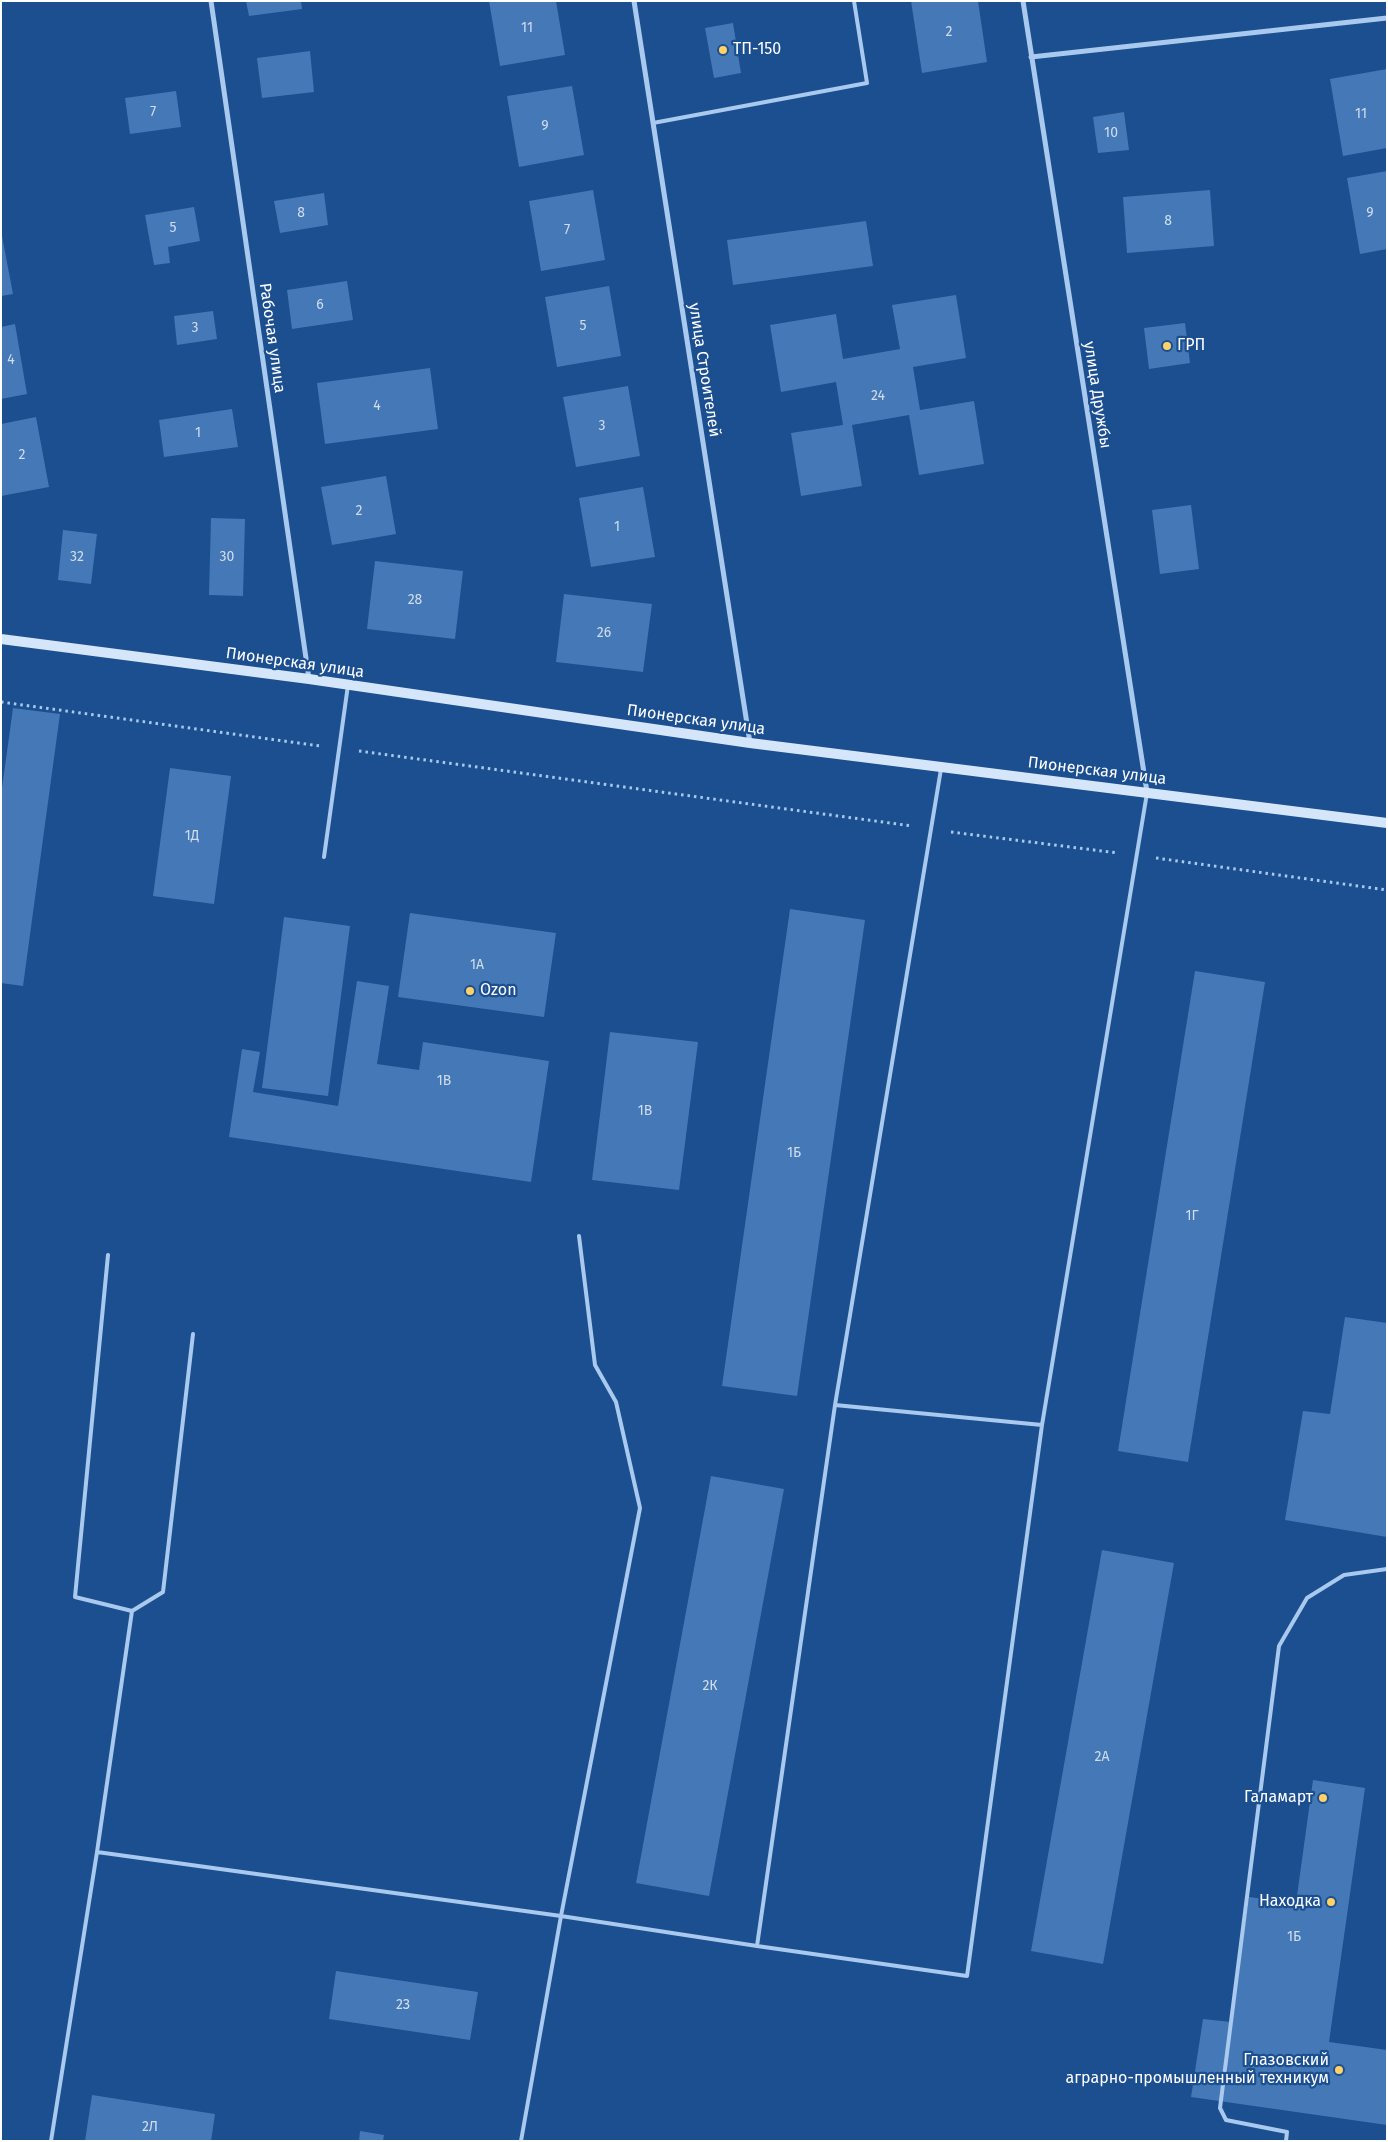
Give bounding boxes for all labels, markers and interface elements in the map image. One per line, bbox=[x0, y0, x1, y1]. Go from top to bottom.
house number: 11 bbox=[521, 20, 533, 36]
house number: 2 bbox=[946, 24, 952, 40]
place label: ТП-150 bbox=[733, 40, 781, 60]
marker: ТП-150 bbox=[717, 44, 729, 56]
house number: 7 bbox=[150, 104, 156, 120]
house number: 11 bbox=[1355, 106, 1367, 122]
house number: 9 bbox=[541, 118, 549, 134]
house number: 10 bbox=[1104, 125, 1118, 141]
house number: 8 bbox=[297, 205, 305, 221]
house number: 9 bbox=[1366, 205, 1374, 221]
house number: 8 bbox=[1164, 213, 1172, 229]
house number: 5 bbox=[169, 220, 177, 236]
house number: 7 bbox=[564, 222, 570, 238]
street label: Рабочая улица bbox=[255, 282, 289, 394]
house number: 6 bbox=[316, 297, 324, 313]
street label: улица Строителей bbox=[684, 302, 724, 438]
house number: 5 bbox=[579, 318, 587, 334]
house number: 3 bbox=[192, 320, 198, 336]
place label: ГРП bbox=[1177, 336, 1205, 356]
street label: улица Дружбы bbox=[1079, 340, 1115, 450]
marker: ГРП bbox=[1161, 340, 1173, 352]
house number: 4 bbox=[7, 352, 15, 368]
house number: 24 bbox=[871, 388, 885, 404]
house number: 4 bbox=[373, 398, 381, 414]
house number: 3 bbox=[599, 418, 605, 434]
house number: 1 bbox=[195, 425, 201, 441]
house number: 2 bbox=[19, 447, 25, 463]
house number: 2 bbox=[356, 503, 362, 519]
house number: 1 bbox=[614, 519, 620, 535]
house number: 32 bbox=[70, 549, 84, 565]
house number: 30 bbox=[220, 549, 234, 565]
house number: 28 bbox=[408, 592, 422, 608]
house number: 26 bbox=[597, 625, 611, 641]
street label: Пионерская улица bbox=[225, 644, 365, 682]
street label: Пионерская улица bbox=[626, 701, 766, 739]
street label: Пионерская улица bbox=[1027, 753, 1167, 789]
house number: 1Д bbox=[185, 828, 199, 844]
house number: 1А bbox=[470, 957, 484, 973]
place label: Ozon bbox=[480, 981, 517, 1001]
marker: Ozon bbox=[464, 985, 476, 997]
house number: 1В bbox=[437, 1073, 451, 1089]
house number: 1В bbox=[638, 1103, 652, 1119]
house number: 1Б bbox=[787, 1145, 801, 1161]
house number: 1Г bbox=[1185, 1208, 1199, 1224]
house number: 2К bbox=[702, 1678, 718, 1694]
house number: 2А bbox=[1095, 1749, 1109, 1765]
place label: Галамарт bbox=[1244, 1788, 1313, 1808]
marker: Галамарт bbox=[1317, 1792, 1329, 1804]
place label: Находка bbox=[1259, 1892, 1321, 1912]
marker: Находка bbox=[1325, 1896, 1337, 1908]
house number: 1Б bbox=[1287, 1929, 1301, 1945]
house number: 2З bbox=[396, 1997, 410, 2013]
place label: Глазовский аграрно-промышленный техникум bbox=[1066, 2051, 1329, 2089]
marker: Глазовский аграрно-промышленный техникум bbox=[1333, 2064, 1345, 2076]
house number: 2Л bbox=[142, 2119, 158, 2135]

